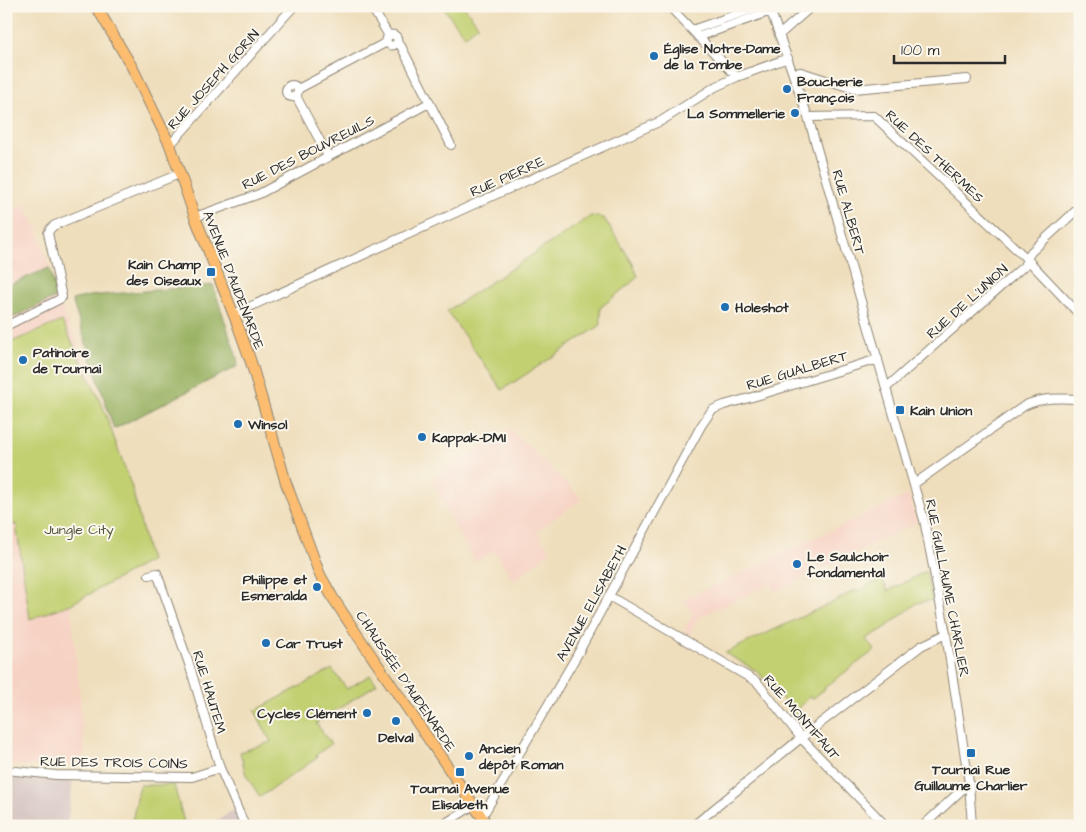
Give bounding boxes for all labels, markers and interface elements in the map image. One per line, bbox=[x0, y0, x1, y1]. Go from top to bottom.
street label: RUE JOSEPH GORIN bbox=[163, 25, 264, 134]
scale bar bbox=[894, 32, 1005, 64]
place label: Église Notre-Dame de la Tombe bbox=[663, 39, 781, 75]
text: 100 m bbox=[901, 40, 940, 61]
marker: Église Notre-Dame de la Tombe bbox=[648, 50, 660, 62]
place label: Boucherie François bbox=[797, 72, 863, 108]
marker: Boucherie François bbox=[781, 83, 793, 95]
place label: La Sommellerie bbox=[687, 104, 785, 124]
street label: RUE DES THERMES bbox=[881, 106, 988, 208]
marker: La Sommellerie bbox=[789, 107, 801, 119]
street label: RUE DES BOUVREUILS bbox=[239, 111, 378, 195]
street label: RUE PIERRE bbox=[467, 151, 548, 202]
street label: RUE ALBERT bbox=[826, 168, 870, 257]
street label: AVENUE D'AUDENARDE bbox=[197, 208, 269, 353]
place label: Kain Champ des Oiseaux bbox=[126, 255, 201, 291]
street label: RUE DE L'UNION bbox=[922, 260, 1013, 344]
marker: Kain Champ des Oiseaux bbox=[205, 266, 217, 278]
place label: Holeshot bbox=[735, 298, 789, 318]
marker: Holeshot bbox=[719, 301, 731, 313]
place label: Patinoire de Tournai bbox=[32, 343, 102, 379]
street label: RUE GUALBERT bbox=[744, 346, 851, 396]
marker: Patinoire de Tournai bbox=[17, 354, 29, 366]
place label: Kain Union bbox=[910, 401, 972, 421]
marker: Kain Union bbox=[894, 404, 906, 416]
place label: Winsol bbox=[247, 415, 288, 435]
marker: Winsol bbox=[232, 418, 244, 430]
place label: Kappak-DMI bbox=[432, 428, 506, 448]
marker: Kappak-DMI bbox=[416, 431, 428, 443]
street label: RUE GUILLAUME CHARLIER bbox=[920, 498, 974, 679]
park label: Jungle City bbox=[44, 520, 114, 540]
street label: AVENUE ELISABETH bbox=[552, 541, 632, 665]
place label: Le Saulchoir fondamental bbox=[806, 547, 889, 583]
marker: Le Saulchoir fondamental bbox=[791, 558, 803, 570]
place label: Philippe et Esmeralda bbox=[242, 570, 308, 606]
marker: Philippe et Esmeralda bbox=[311, 581, 323, 593]
street label: CHAUSSÉE D'AUDENARDE bbox=[350, 607, 460, 757]
place label: Car Trust bbox=[276, 634, 343, 654]
marker: Car Trust bbox=[260, 637, 272, 649]
street label: RUE HAUTEM bbox=[187, 648, 231, 737]
street label: RUE MONTIFAUT bbox=[758, 671, 844, 765]
place label: Cycles Clément bbox=[257, 704, 357, 724]
marker: Cycles Clément bbox=[361, 707, 373, 719]
marker: Delval bbox=[390, 715, 402, 727]
place label: Delval bbox=[378, 728, 415, 748]
place label: Ancien dépôt Roman bbox=[478, 739, 564, 775]
marker: Tournai Rue Guillaume Charlier bbox=[965, 747, 977, 759]
marker: Ancien dépôt Roman bbox=[463, 750, 475, 762]
street label: RUE DES TROIS COINS bbox=[40, 752, 188, 774]
place label: Tournai Rue Guillaume Charlier bbox=[915, 760, 1028, 796]
marker: Tournai Avenue Elisabeth bbox=[454, 766, 466, 778]
place label: Tournai Avenue Elisabeth bbox=[410, 779, 510, 815]

